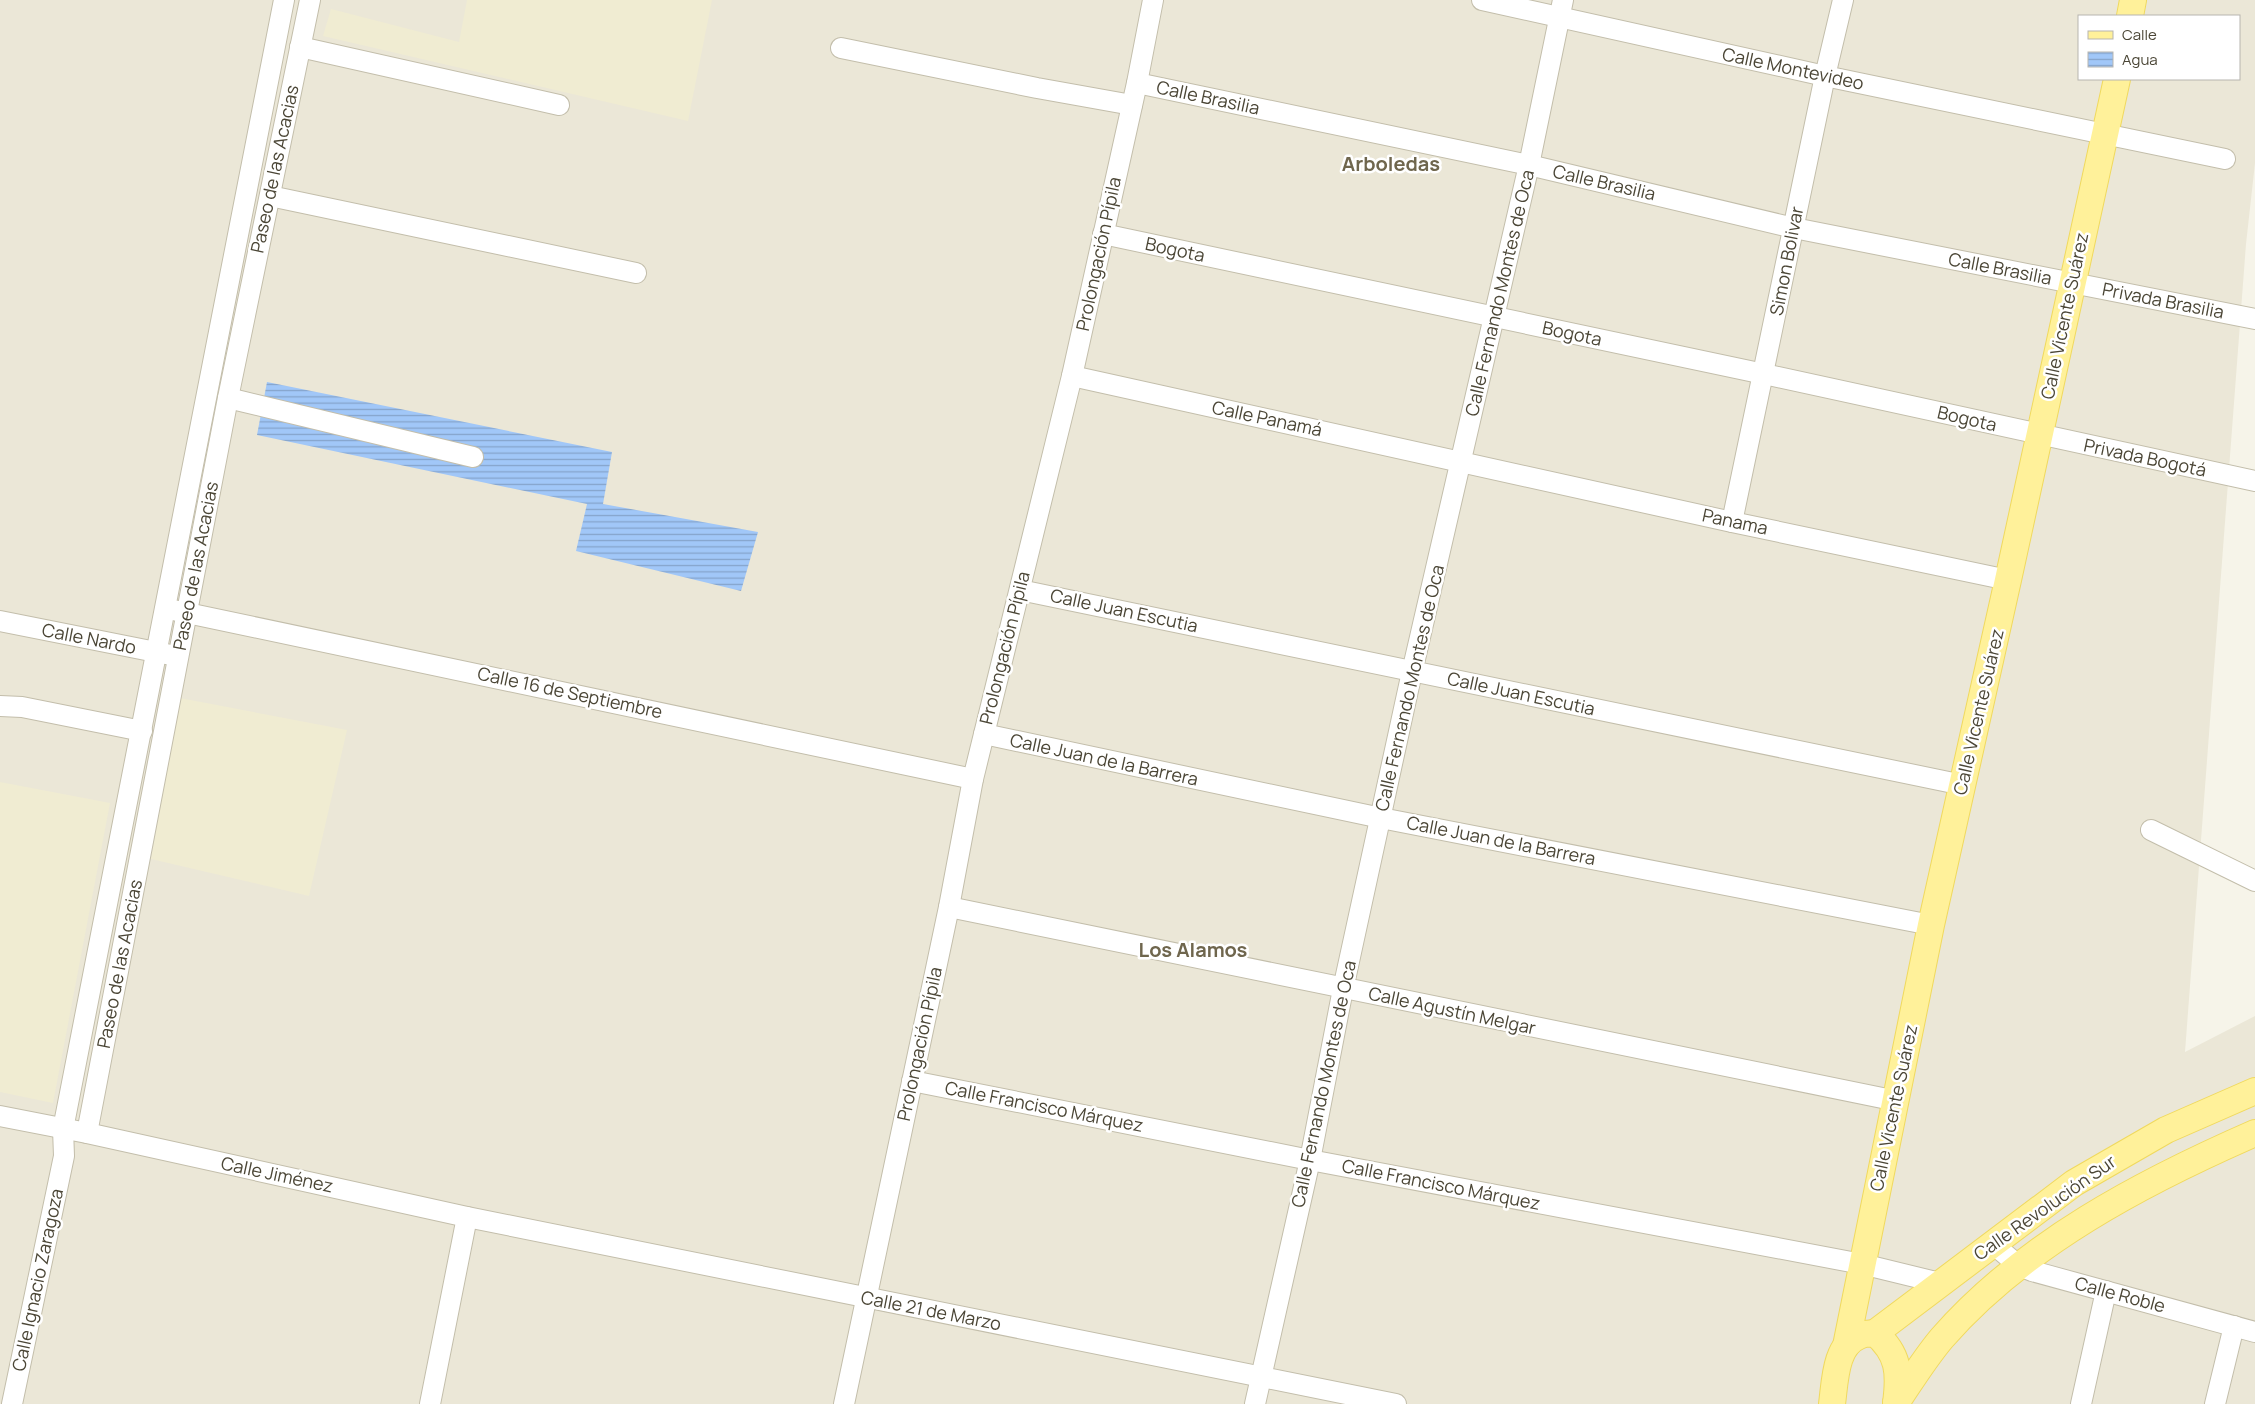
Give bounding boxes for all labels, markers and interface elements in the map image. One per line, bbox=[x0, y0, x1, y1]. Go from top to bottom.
legend bbox=[2078, 15, 2240, 80]
text: Calle bbox=[2122, 24, 2157, 45]
street label: Calle Montevideo bbox=[1720, 41, 1866, 95]
text: Agua bbox=[2122, 49, 2158, 70]
street label: Calle Brasilia bbox=[1155, 74, 1262, 120]
street label: Paseo de las Acacias bbox=[244, 82, 304, 255]
district label: Arboledas bbox=[1342, 150, 1440, 177]
street label: Calle Brasilia bbox=[1551, 159, 1658, 205]
street label: Calle Fernando Montes de Oca bbox=[1459, 167, 1539, 418]
street label: Prolongación Pípila bbox=[1070, 175, 1126, 333]
street label: Simon Bolivar bbox=[1764, 204, 1808, 317]
street label: Calle Vicente Suárez bbox=[2035, 230, 2093, 401]
street label: Bogota bbox=[1143, 231, 1207, 267]
street label: Calle Brasilia bbox=[1947, 246, 2054, 290]
street label: Privada Brasilia bbox=[2100, 276, 2226, 324]
street label: Bogota bbox=[1540, 315, 1604, 351]
street label: Calle Panamá bbox=[1210, 395, 1324, 441]
street label: Bogota bbox=[1935, 400, 1999, 436]
street label: Privada Bogotá bbox=[2082, 432, 2209, 482]
street label: Paseo de las Acacias bbox=[167, 479, 223, 652]
street label: Panama bbox=[1700, 502, 1770, 540]
street label: Calle Fernando Montes de Oca bbox=[1369, 562, 1449, 813]
street label: Prolongación Pípila bbox=[973, 569, 1035, 727]
street label: Calle Juan Escutia bbox=[1048, 583, 1200, 637]
street label: Calle Nardo bbox=[40, 617, 138, 659]
street label: Calle Vicente Suárez bbox=[1947, 626, 2009, 797]
street label: Calle 16 de Septiembre bbox=[476, 661, 665, 723]
street label: Calle Juan Escutia bbox=[1445, 666, 1597, 720]
street label: Calle Juan de la Barrera bbox=[1008, 727, 1201, 791]
street label: Calle Juan de la Barrera bbox=[1405, 810, 1598, 870]
street label: Paseo de las Acacias bbox=[91, 877, 147, 1050]
district label: Los Alamos bbox=[1139, 936, 1248, 963]
street label: Calle Fernando Montes de Oca bbox=[1285, 958, 1361, 1210]
street label: Prolongación Pípila bbox=[891, 965, 947, 1123]
street label: Calle Agustín Melgar bbox=[1366, 981, 1538, 1040]
street label: Calle Vicente Suárez bbox=[1864, 1022, 1922, 1193]
street label: Calle Francisco Márquez bbox=[943, 1075, 1145, 1137]
street label: Calle Revolución Sur bbox=[1969, 1149, 2121, 1265]
street label: Calle Jiménez bbox=[219, 1150, 336, 1198]
street label: Calle Francisco Márquez bbox=[1340, 1153, 1542, 1215]
street label: Calle Ignacio Zaragoza bbox=[6, 1186, 68, 1373]
street label: Calle Roble bbox=[2072, 1270, 2168, 1318]
street label: Calle 21 de Marzo bbox=[859, 1285, 1003, 1335]

